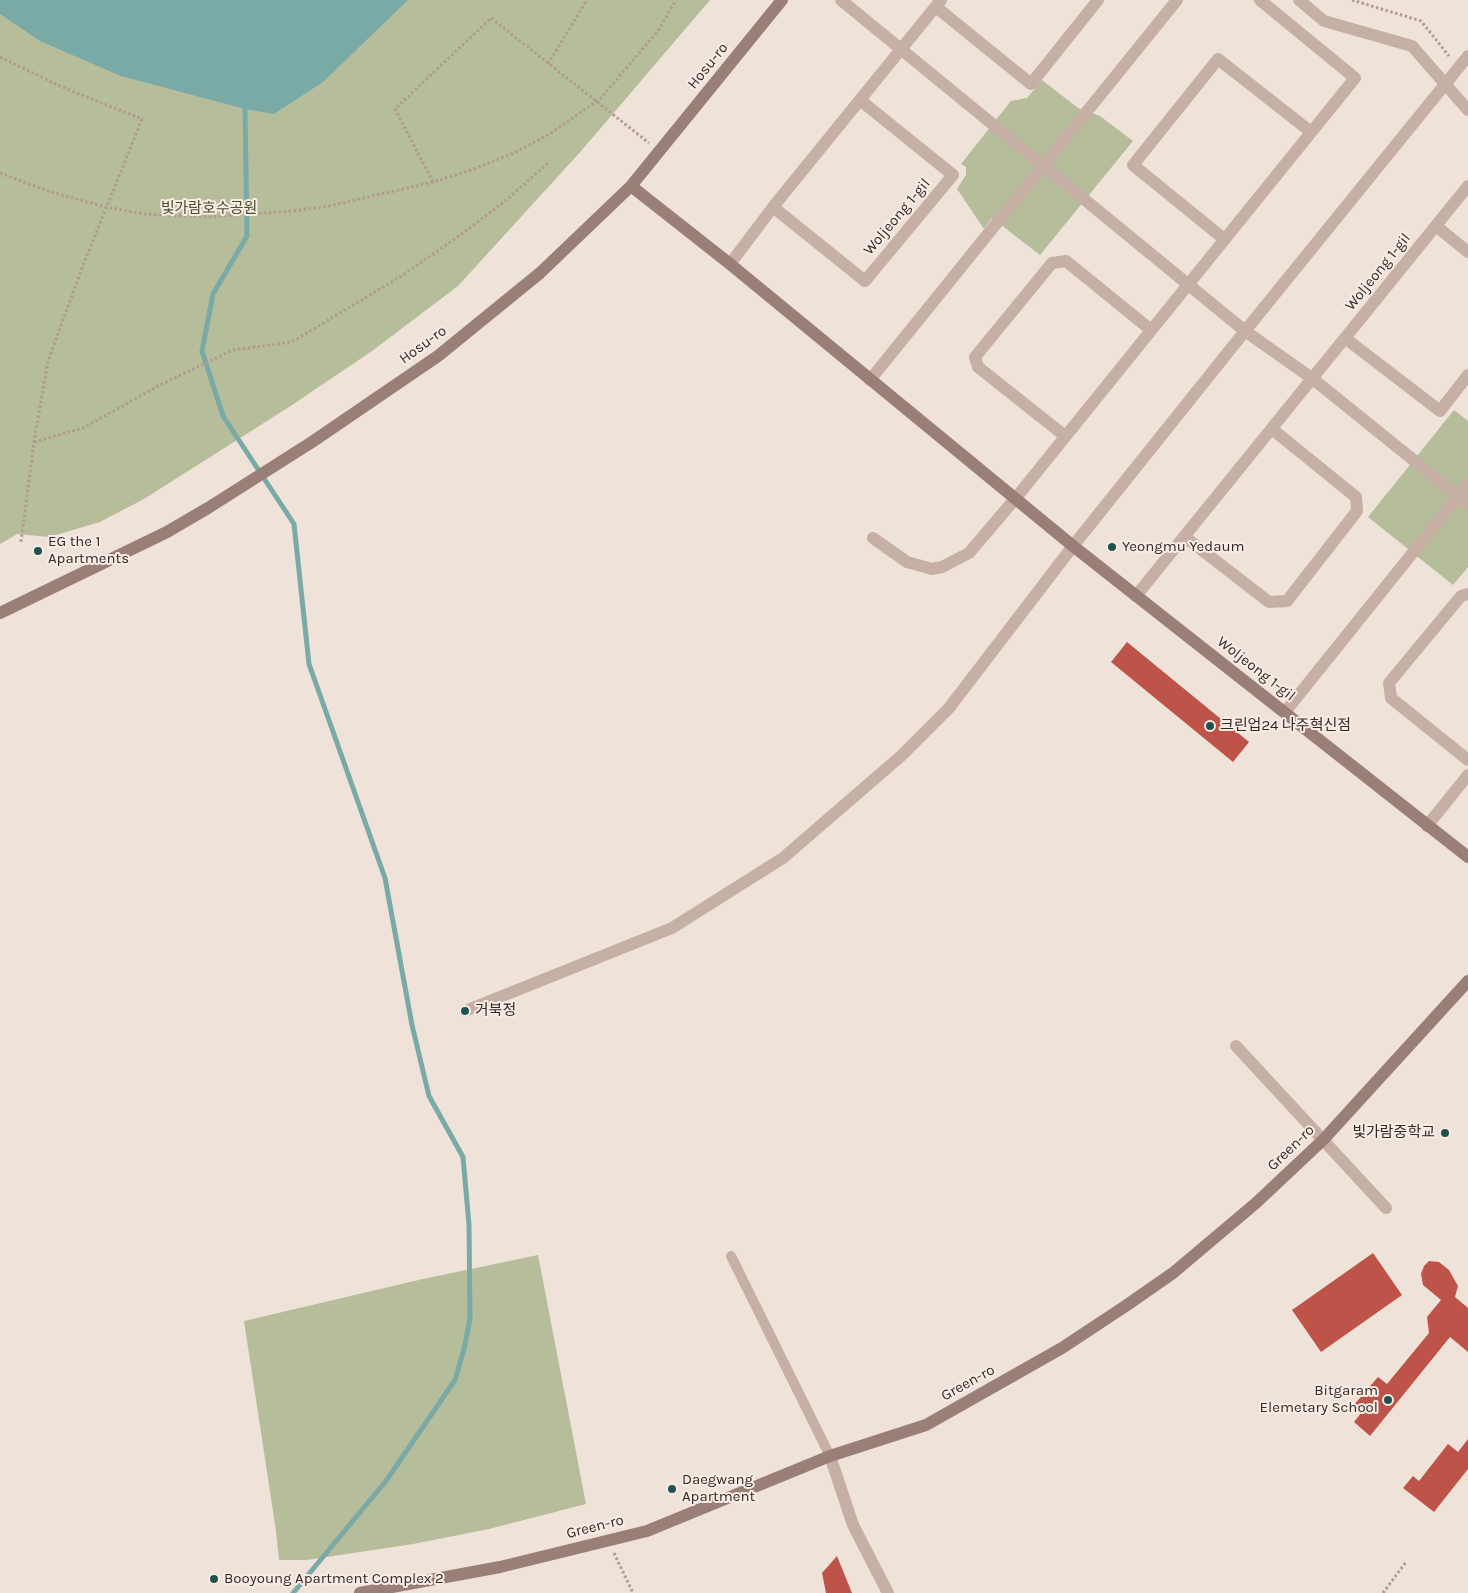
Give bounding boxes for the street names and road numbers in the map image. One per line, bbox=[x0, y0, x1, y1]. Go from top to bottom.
street label: Hosu-ro bbox=[684, 39, 732, 93]
street label: Woljeong 1-gil bbox=[860, 175, 934, 259]
street label: Woljeong 1-gil bbox=[1341, 230, 1415, 314]
street label: Hosu-ro bbox=[396, 322, 450, 368]
street label: Woljeong 1-gil bbox=[1213, 633, 1299, 705]
street label: Green-ro bbox=[1264, 1121, 1318, 1175]
street label: Green-ro bbox=[938, 1361, 998, 1405]
street label: Green-ro bbox=[564, 1511, 626, 1543]

